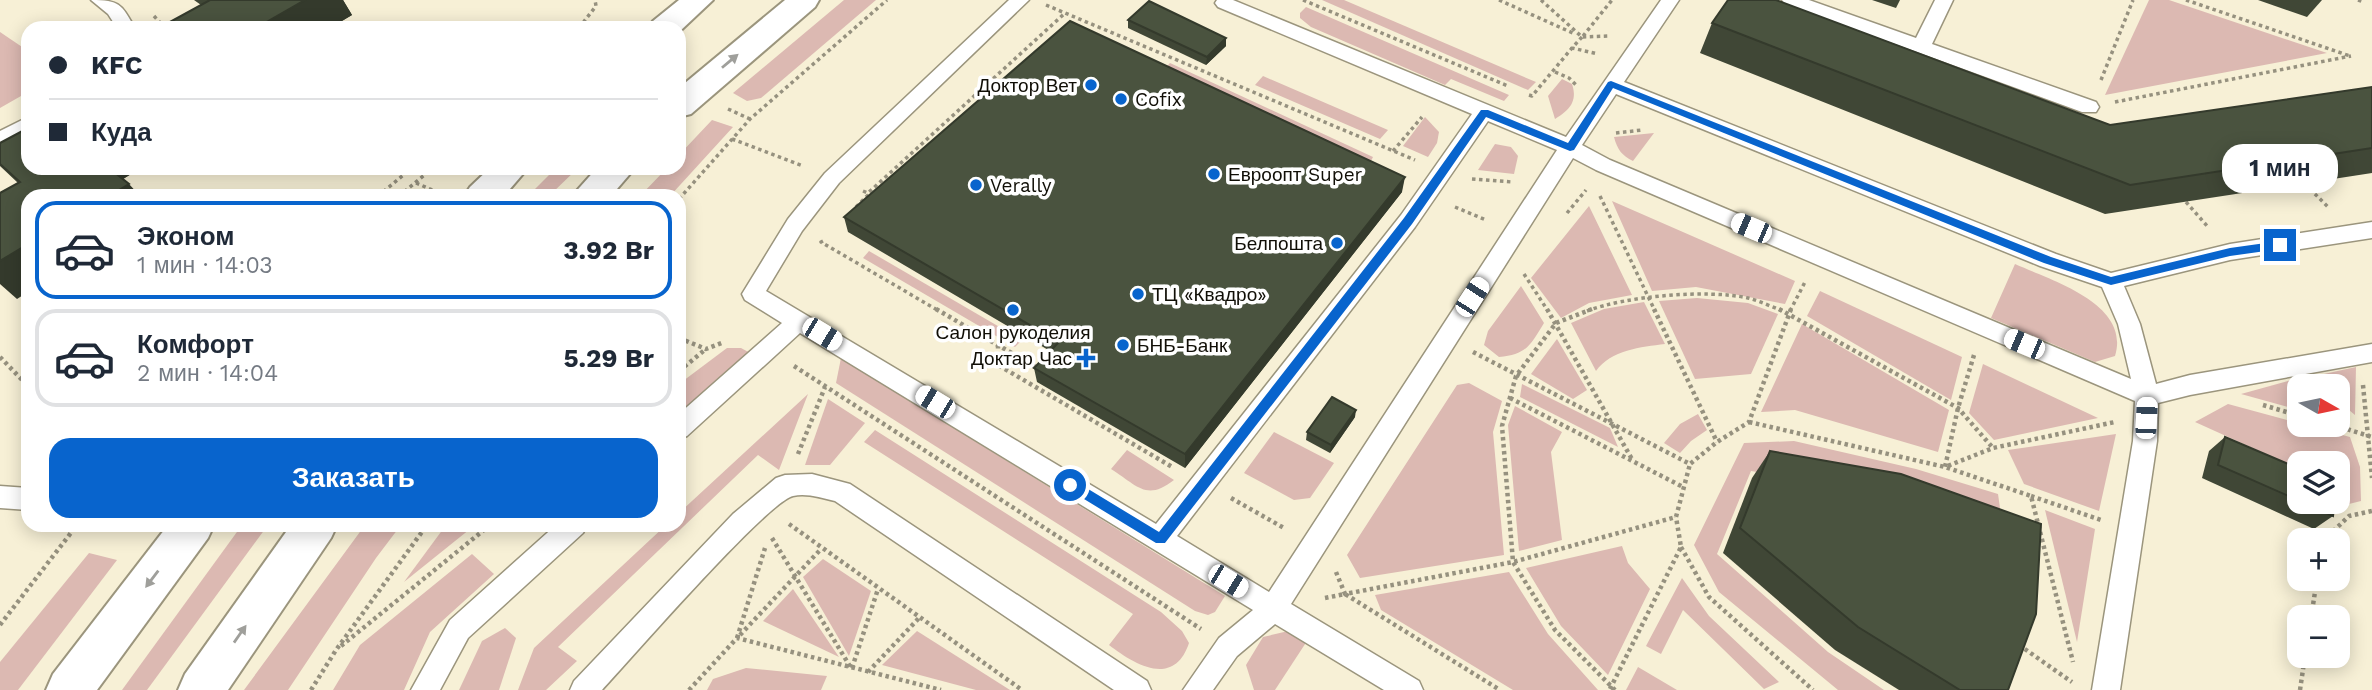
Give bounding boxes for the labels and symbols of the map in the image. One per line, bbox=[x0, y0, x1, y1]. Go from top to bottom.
one-way arrow bbox=[722, 54, 739, 69]
place label: Доктор Вет bbox=[977, 74, 1077, 97]
marker: Доктор Вет bbox=[1083, 77, 1099, 93]
place label: Cofix bbox=[1135, 88, 1182, 111]
marker: Cofix bbox=[1113, 91, 1129, 107]
callout: 1 мин bbox=[2222, 144, 2338, 192]
place label: Евроопт Super bbox=[1228, 163, 1363, 186]
marker: Евроопт Super bbox=[1206, 166, 1222, 182]
place label: Verally bbox=[990, 174, 1052, 197]
marker: Verally bbox=[968, 177, 984, 193]
car bbox=[1728, 210, 1775, 246]
route end bbox=[2264, 229, 2296, 261]
place label: Белпошта bbox=[1234, 232, 1323, 255]
marker: Белпошта bbox=[1329, 235, 1345, 251]
car bbox=[1452, 274, 1493, 320]
place label: ТЦ «Квадро» bbox=[1152, 283, 1267, 306]
marker: ТЦ «Квадро» bbox=[1130, 286, 1146, 302]
marker: Салон рукоделия bbox=[1005, 302, 1021, 318]
car bbox=[799, 314, 846, 354]
place label: Салон рукоделия bbox=[936, 321, 1090, 344]
car bbox=[2001, 326, 2048, 362]
place label: БНБ-Банк bbox=[1137, 334, 1228, 357]
marker: БНБ-Банк bbox=[1115, 337, 1131, 353]
place label: Доктар Час bbox=[971, 347, 1072, 370]
marker: Доктар Час bbox=[1078, 350, 1094, 366]
north arrow bbox=[2287, 374, 2350, 438]
car bbox=[912, 382, 959, 422]
car bbox=[2135, 396, 2158, 440]
route start bbox=[1054, 469, 1086, 501]
car bbox=[1205, 561, 1252, 601]
one-way arrow bbox=[145, 570, 160, 588]
one-way arrow bbox=[233, 625, 247, 643]

